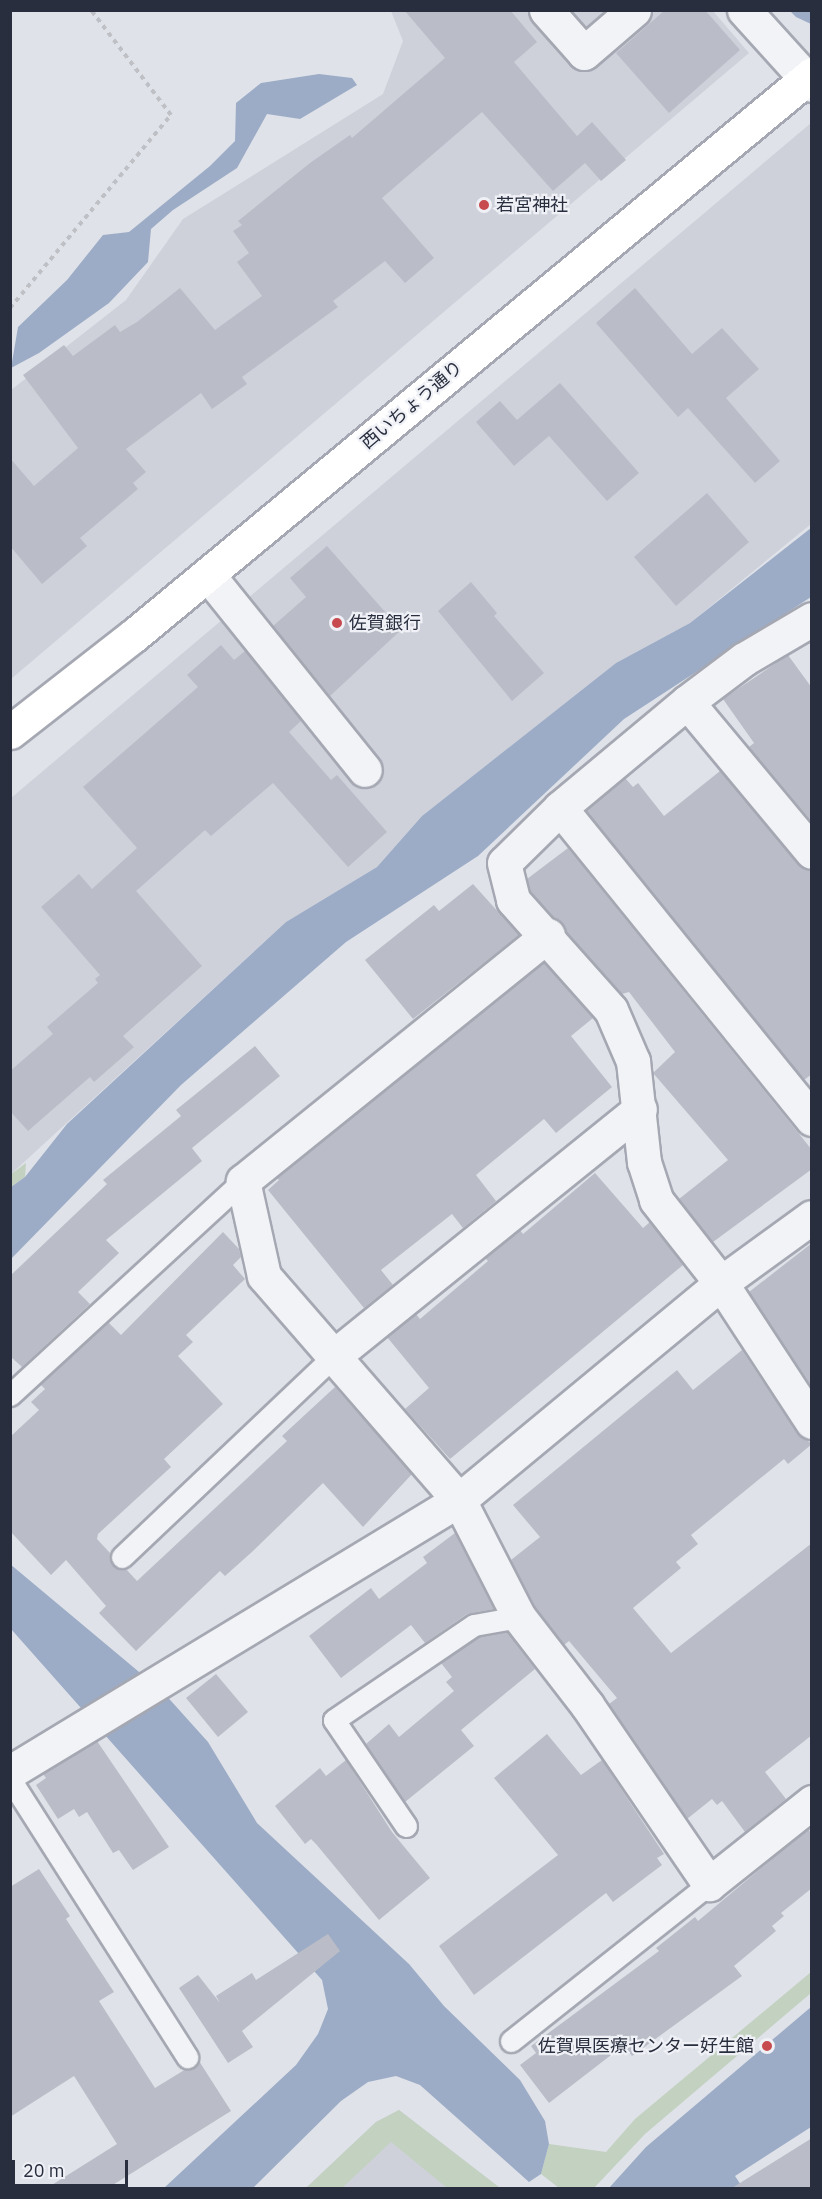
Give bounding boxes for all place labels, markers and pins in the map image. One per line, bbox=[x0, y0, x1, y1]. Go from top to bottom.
place label: 若宮神社 bbox=[496, 194, 568, 216]
marker: 若宮神社 bbox=[477, 198, 491, 212]
place label: 佐賀銀行 bbox=[349, 612, 421, 634]
marker: 佐賀銀行 bbox=[330, 616, 344, 630]
place label: 佐賀県医療センター好生館 bbox=[538, 2035, 754, 2057]
marker: 佐賀県医療センター好生館 bbox=[758, 2037, 776, 2055]

